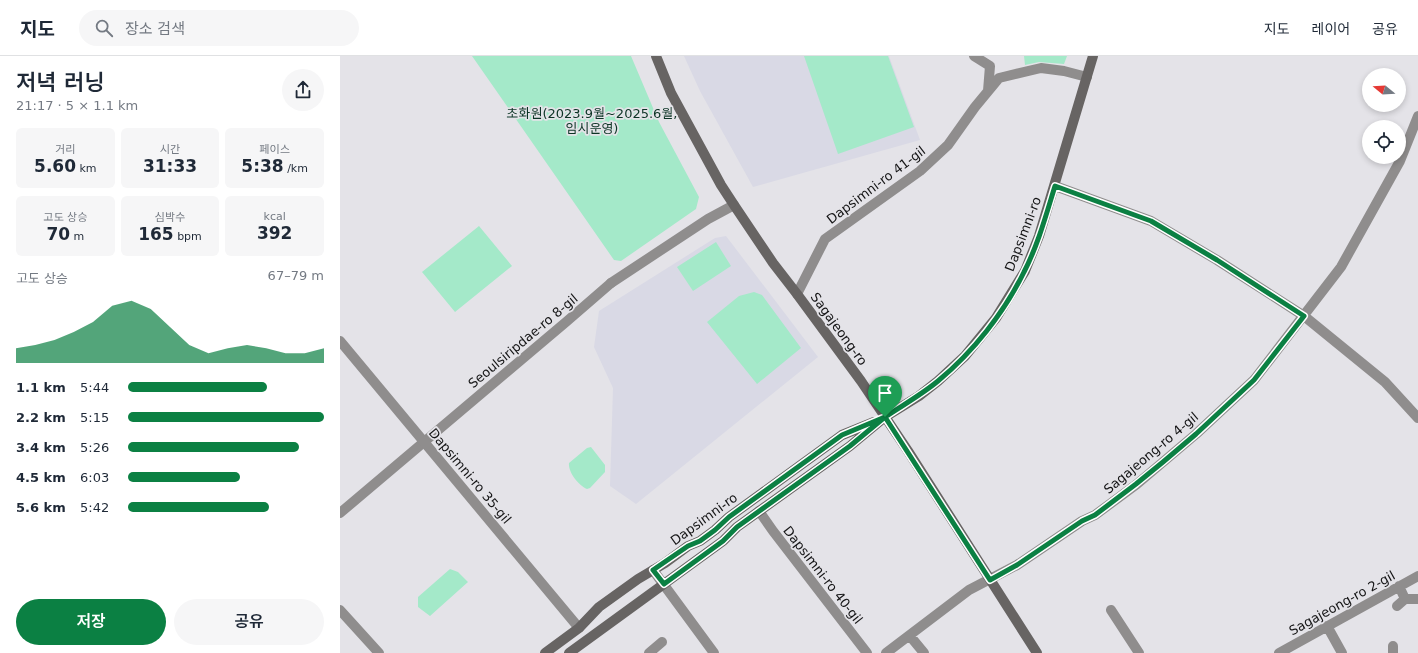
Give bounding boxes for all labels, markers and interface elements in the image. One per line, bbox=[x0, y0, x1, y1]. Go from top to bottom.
search box bbox=[79, 10, 359, 46]
icon: search bbox=[93, 17, 115, 39]
text: 지도 bbox=[20, 18, 55, 40]
text: 장소 검색 bbox=[125, 20, 185, 38]
text: 지도 bbox=[1264, 21, 1290, 37]
text: 레이어 bbox=[1312, 21, 1350, 37]
text: 공유 bbox=[1372, 21, 1398, 37]
north arrow bbox=[1362, 68, 1406, 112]
map controls bbox=[1362, 68, 1406, 164]
button: share bbox=[282, 69, 324, 111]
text: 저녁 러닝 bbox=[16, 70, 105, 95]
text: 21:17 · 5 × 1.1 km bbox=[16, 98, 138, 113]
park label: 초화원(2023.9월~2025.6월, 임시운영) bbox=[507, 106, 677, 136]
button: locate bbox=[1362, 120, 1406, 164]
text: 거리 bbox=[55, 143, 75, 156]
text: 시간 bbox=[160, 143, 180, 156]
text: 페이스 bbox=[259, 143, 290, 156]
street label: Dapsimni-ro 41-gil bbox=[824, 143, 928, 227]
text: 5.60 bbox=[34, 156, 76, 176]
text: 31:33 bbox=[143, 156, 197, 176]
text: 5:38 bbox=[241, 156, 284, 176]
text: km bbox=[76, 162, 97, 175]
text: /km bbox=[284, 162, 308, 175]
street label: Dapsimni-ro bbox=[1002, 194, 1044, 273]
text: kcal bbox=[264, 210, 286, 223]
text: 고도 상승 bbox=[43, 211, 87, 224]
text: 심박수 bbox=[155, 211, 185, 224]
text: 392 bbox=[257, 223, 292, 243]
text: 70 bbox=[46, 224, 70, 244]
text: 165 bbox=[138, 224, 174, 244]
text: m bbox=[70, 230, 84, 243]
text: bpm bbox=[174, 230, 202, 243]
text: 67–79 m bbox=[268, 268, 324, 283]
text: 고도 상승 bbox=[16, 271, 68, 286]
street label: Sagajeong-ro bbox=[808, 290, 870, 368]
street label: Seoulsiripdae-ro 8-gil bbox=[465, 291, 581, 391]
pin bbox=[868, 376, 902, 417]
text: 1.1 km bbox=[16, 380, 66, 395]
text: 5:44 bbox=[80, 380, 109, 395]
icon: arrive bbox=[874, 382, 896, 404]
street label: Sagajeong-ro 4-gil bbox=[1101, 409, 1201, 497]
text: 2.2 km bbox=[16, 410, 66, 425]
text: 5:15 bbox=[80, 410, 109, 425]
street label: Dapsimni-ro 35-gil bbox=[426, 425, 514, 527]
text: 3.4 km bbox=[16, 440, 66, 455]
text: 5:26 bbox=[80, 440, 109, 455]
text: 4.5 km bbox=[16, 470, 66, 485]
text: 6:03 bbox=[80, 470, 109, 485]
street label: Dapsimni-ro bbox=[668, 490, 740, 548]
text: 5.6 km bbox=[16, 500, 66, 515]
text: 5:42 bbox=[80, 500, 109, 515]
street label: Dapsimni-ro 40-gil bbox=[780, 523, 866, 627]
street label: Sagajeong-ro 2-gil bbox=[1286, 568, 1398, 638]
button: 저장 bbox=[16, 599, 166, 645]
button: 공유 bbox=[174, 599, 324, 645]

